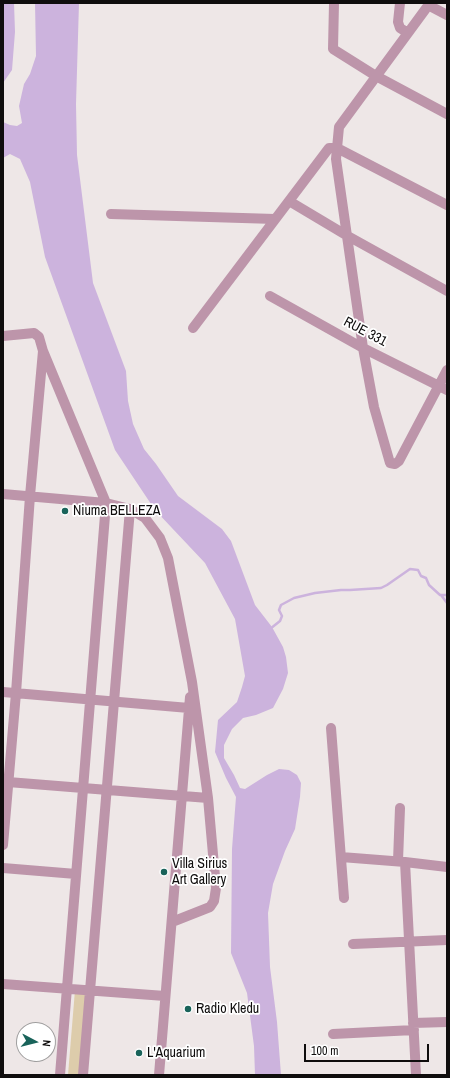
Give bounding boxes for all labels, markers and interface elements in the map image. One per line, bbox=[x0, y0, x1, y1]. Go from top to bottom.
street label: RUE 331 bbox=[340, 314, 390, 350]
place label: Niuma BELLEZA bbox=[73, 503, 160, 519]
marker: Niuma BELLEZA bbox=[60, 506, 70, 516]
place label: Villa Sirius Art Gallery bbox=[172, 856, 227, 888]
marker: Villa Sirius Art Gallery bbox=[159, 867, 169, 877]
place label: Radio Kledu bbox=[196, 1001, 259, 1017]
marker: Radio Kledu bbox=[183, 1004, 193, 1014]
north arrow bbox=[16, 1022, 56, 1062]
scale bar bbox=[306, 1036, 431, 1062]
text: N bbox=[40, 1039, 54, 1047]
text: 100 m bbox=[311, 1043, 338, 1059]
place label: L'Aquarium bbox=[147, 1045, 205, 1061]
marker: L'Aquarium bbox=[134, 1048, 144, 1058]

